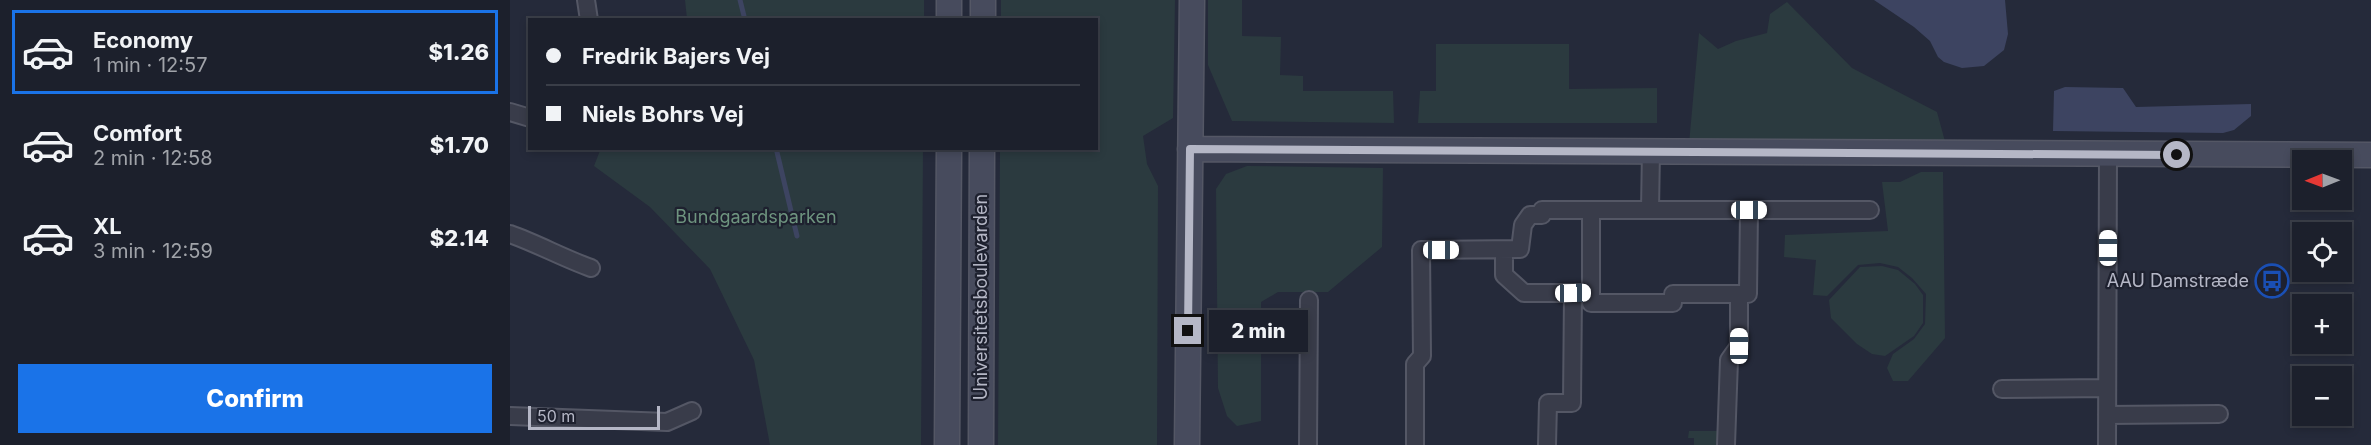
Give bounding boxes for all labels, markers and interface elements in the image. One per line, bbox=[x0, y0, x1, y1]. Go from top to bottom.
icon: car bbox=[21, 25, 75, 79]
text: Economy bbox=[93, 27, 193, 53]
text: $1.26 bbox=[428, 39, 489, 65]
text: Fredrik Bajers Vej bbox=[582, 43, 770, 69]
text: 1 min · 12:57 bbox=[93, 53, 208, 77]
text: Niels Bohrs Vej bbox=[582, 101, 744, 127]
icon: car bbox=[21, 118, 75, 172]
text: Comfort bbox=[93, 120, 182, 146]
text: $1.70 bbox=[430, 132, 489, 158]
route start bbox=[2163, 141, 2190, 168]
text: 2 min · 12:58 bbox=[93, 146, 213, 170]
north arrow bbox=[2292, 150, 2352, 210]
map controls bbox=[2292, 150, 2352, 426]
street label: Universitetsboulevarden bbox=[970, 194, 991, 400]
car bbox=[1731, 201, 1767, 219]
park label: Bundgaardsparken bbox=[675, 206, 837, 227]
icon: car bbox=[21, 211, 75, 265]
text: XL bbox=[93, 213, 122, 239]
button: locate bbox=[2292, 222, 2352, 282]
text: $2.14 bbox=[430, 225, 489, 251]
car bbox=[2099, 230, 2117, 266]
text: 3 min · 12:59 bbox=[93, 239, 213, 263]
car bbox=[1423, 241, 1459, 259]
bus stop icon: AAU Damstræde bbox=[2254, 263, 2290, 299]
place label: AAU Damstræde bbox=[2107, 270, 2249, 291]
car bbox=[1555, 284, 1591, 302]
button: + bbox=[2292, 294, 2352, 354]
callout: 2 min bbox=[1209, 310, 1308, 352]
route end bbox=[1174, 317, 1201, 344]
text: 2 min bbox=[1231, 319, 1286, 343]
car bbox=[1730, 328, 1748, 364]
button: Confirm bbox=[18, 364, 492, 433]
button: − bbox=[2292, 366, 2352, 426]
scale bar bbox=[528, 403, 660, 430]
text: 50 m bbox=[537, 406, 575, 426]

